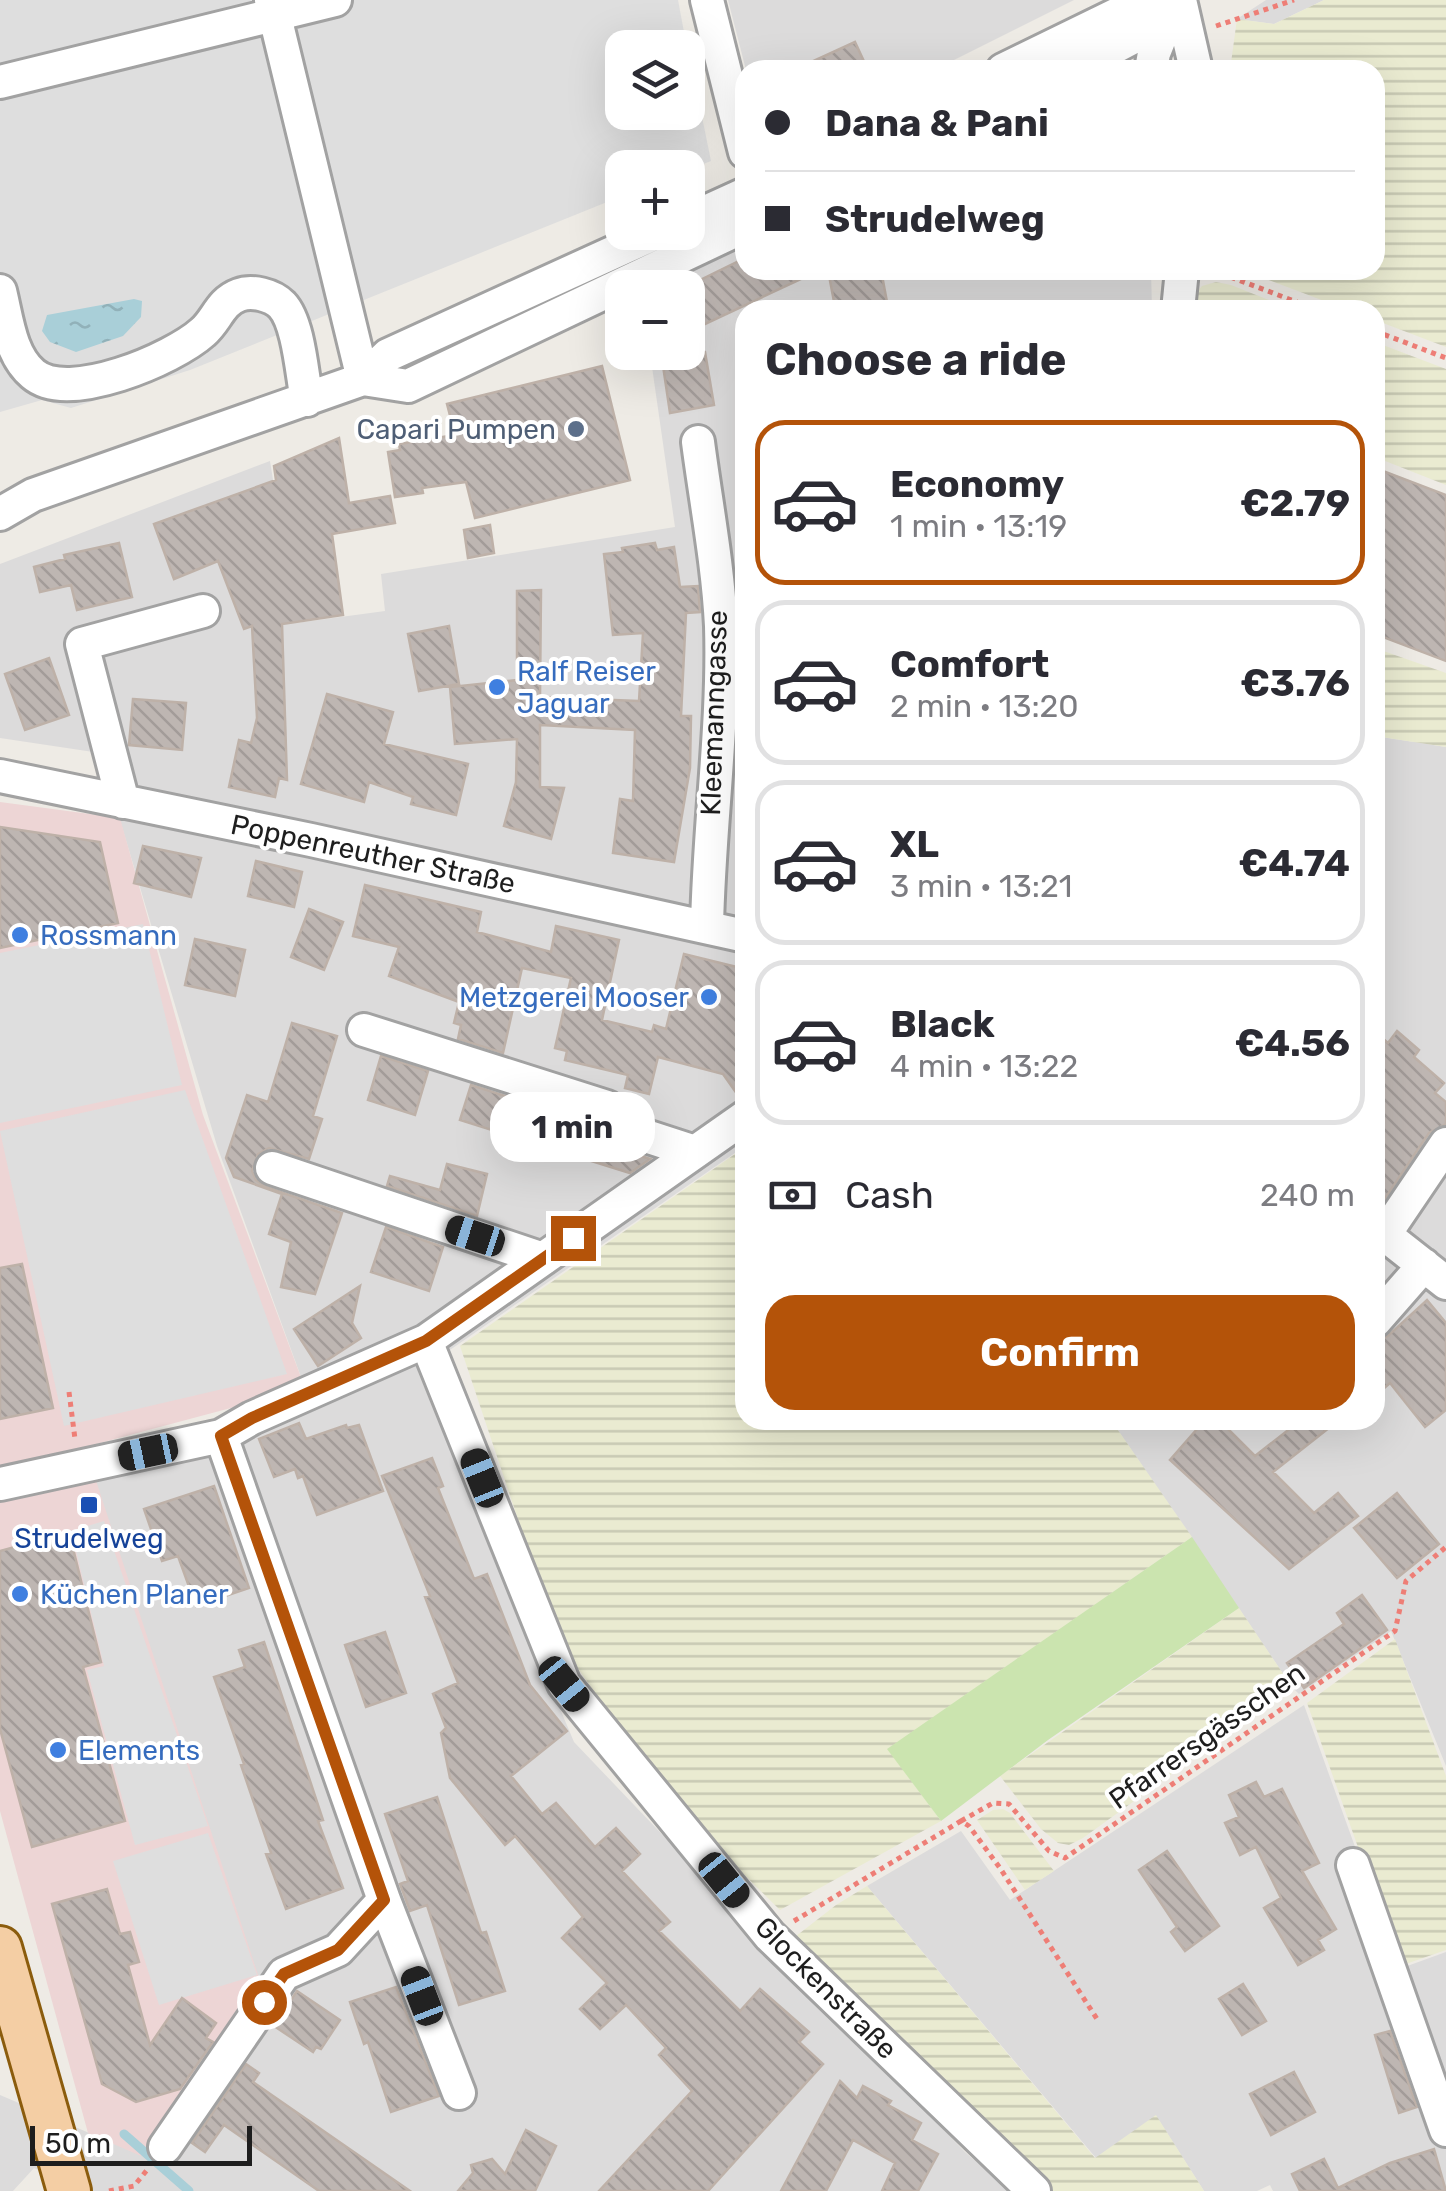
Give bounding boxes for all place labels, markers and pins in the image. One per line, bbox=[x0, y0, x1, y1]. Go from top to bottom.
place label: Capari Pumpen bbox=[356, 413, 556, 446]
marker: Capari Pumpen bbox=[565, 418, 587, 440]
place label: Ralf Reiser Jaguar bbox=[517, 655, 656, 720]
marker: Ralf Reiser Jaguar bbox=[486, 676, 508, 698]
place label: Rossmann bbox=[40, 919, 177, 952]
marker: Rossmann bbox=[9, 924, 31, 946]
place label: Metzgerei Mooser bbox=[459, 981, 689, 1014]
marker: Metzgerei Mooser bbox=[698, 986, 720, 1008]
marker: Strudelweg bbox=[78, 1494, 100, 1516]
place label: Strudelweg bbox=[14, 1522, 164, 1555]
place label: Küchen Planer bbox=[40, 1578, 229, 1611]
marker: Küchen Planer bbox=[9, 1583, 31, 1605]
place label: Elements bbox=[78, 1734, 200, 1767]
marker: Elements bbox=[47, 1739, 69, 1761]

